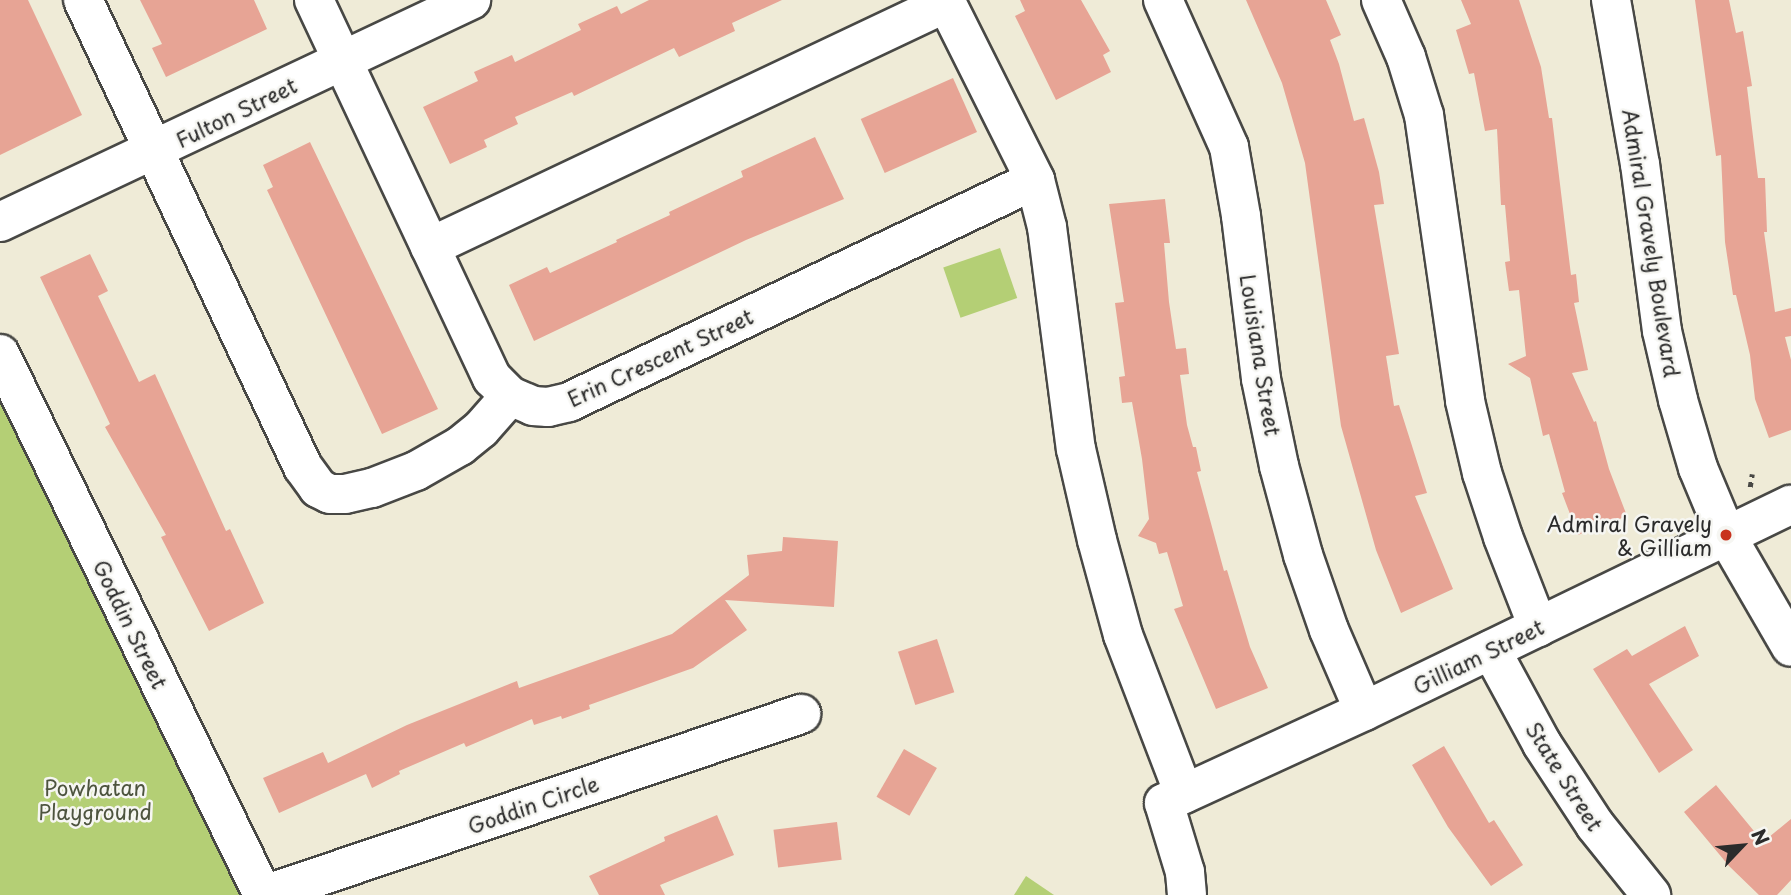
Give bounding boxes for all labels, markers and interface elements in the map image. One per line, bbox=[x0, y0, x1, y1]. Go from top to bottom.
street label: Fulton Street bbox=[171, 72, 301, 152]
street label: Admiral Gravely Boulevard bbox=[1618, 106, 1686, 380]
street label: Louisiana Street bbox=[1236, 271, 1286, 439]
street label: Erin Crescent Street bbox=[562, 302, 758, 412]
place label: Admiral Gravely & Gilliam bbox=[1546, 510, 1712, 560]
marker: Admiral Gravely & Gilliam bbox=[1718, 527, 1734, 543]
street label: Goddin Street bbox=[89, 555, 173, 693]
street label: Gilliam Street bbox=[1408, 613, 1548, 699]
street label: State Street bbox=[1522, 717, 1608, 835]
street label: Goddin Circle bbox=[464, 770, 602, 838]
park label: Powhatan Playground bbox=[38, 774, 152, 824]
north arrow bbox=[1707, 811, 1777, 881]
text: N bbox=[1745, 824, 1777, 850]

